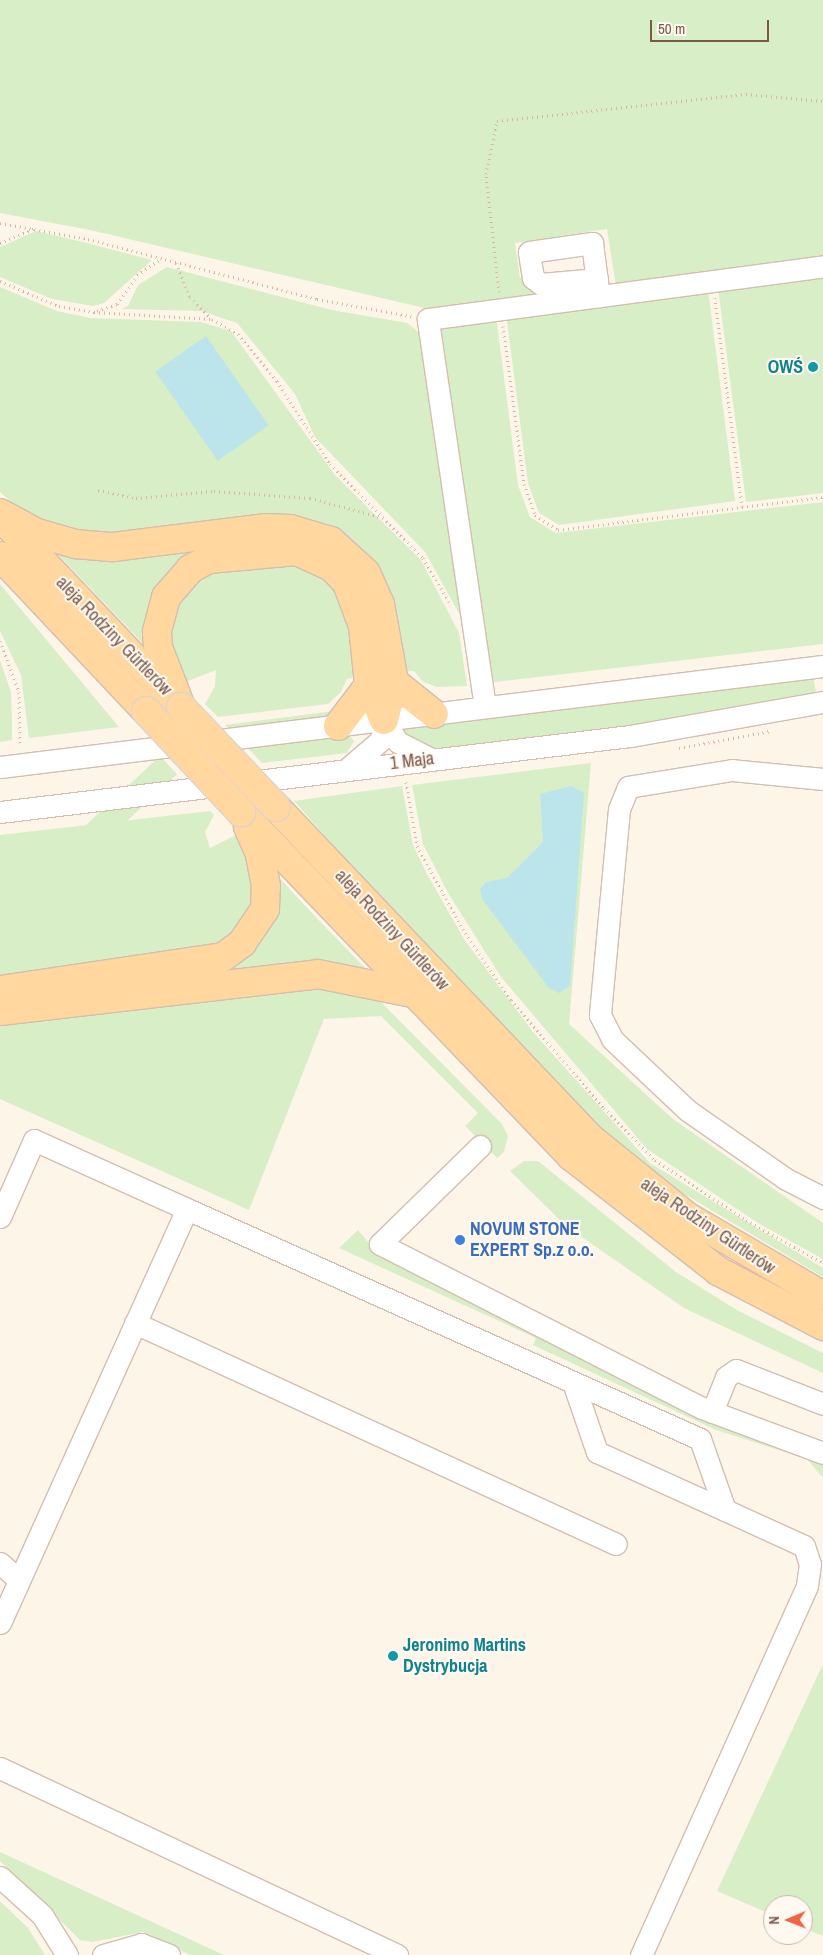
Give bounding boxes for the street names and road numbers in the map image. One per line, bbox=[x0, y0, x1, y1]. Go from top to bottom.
street label: aleja Rodziny Gürtlerów bbox=[52, 572, 176, 700]
street label: 1 Maja bbox=[389, 748, 435, 774]
street label: aleja Rodziny Gürtlerów bbox=[330, 865, 454, 995]
street label: aleja Rodziny Gürtlerów bbox=[637, 1173, 779, 1279]

